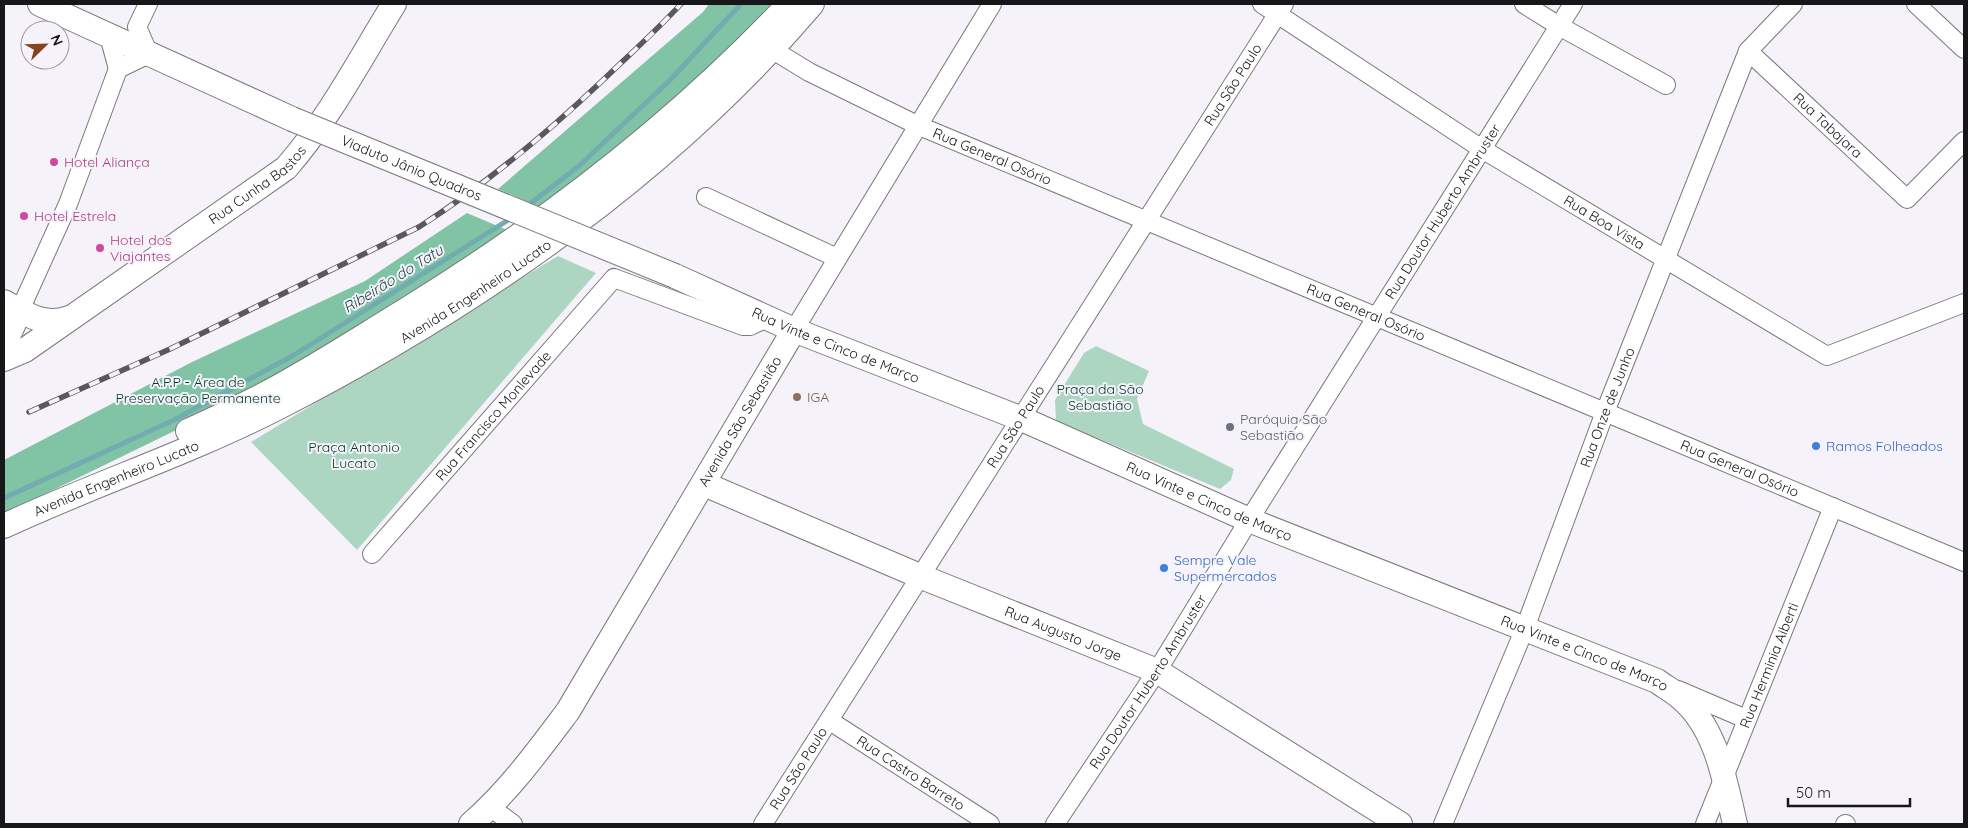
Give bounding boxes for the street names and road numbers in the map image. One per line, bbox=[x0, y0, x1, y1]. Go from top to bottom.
street label: Rua São Paulo bbox=[1200, 40, 1266, 129]
street label: Rua Tabajara bbox=[1789, 89, 1866, 162]
street label: Rua Doutor Huberto Ambruster bbox=[1381, 120, 1505, 302]
street label: Rua General Osório bbox=[930, 124, 1054, 189]
street label: Viaduto Jânio Quadros bbox=[338, 131, 484, 205]
street label: Rua Cunha Bastos bbox=[205, 142, 310, 228]
street label: Rua Boa Vista bbox=[1560, 191, 1648, 254]
street label: Avenida Engenheiro Lucato bbox=[397, 235, 555, 347]
street label: Rua General Osório bbox=[1304, 280, 1428, 345]
street label: Rua Vinte e Cinco de Março bbox=[749, 303, 922, 387]
street label: Rua Onze de Junho bbox=[1576, 345, 1639, 470]
street label: Rua Francisco Monlevade bbox=[432, 347, 555, 484]
street label: Avenida São Sebastião bbox=[694, 353, 785, 490]
street label: Rua São Paulo bbox=[983, 382, 1048, 471]
street label: Avenida Engenheiro Lucato bbox=[31, 436, 202, 520]
street label: Rua General Osório bbox=[1678, 436, 1802, 501]
street label: Rua Vinte e Cinco de Março bbox=[1123, 457, 1295, 545]
street label: Rua Doutor Huberto Ambruster bbox=[1085, 591, 1211, 772]
street label: Rua Herminia Aiberti bbox=[1736, 600, 1802, 731]
street label: Rua Augusto Jorge bbox=[1002, 602, 1124, 665]
street label: Rua Vinte e Cinco de Março bbox=[1498, 611, 1672, 695]
street label: Rua São Paulo bbox=[765, 724, 831, 813]
street label: Rua Castro Barreto bbox=[853, 732, 968, 814]

